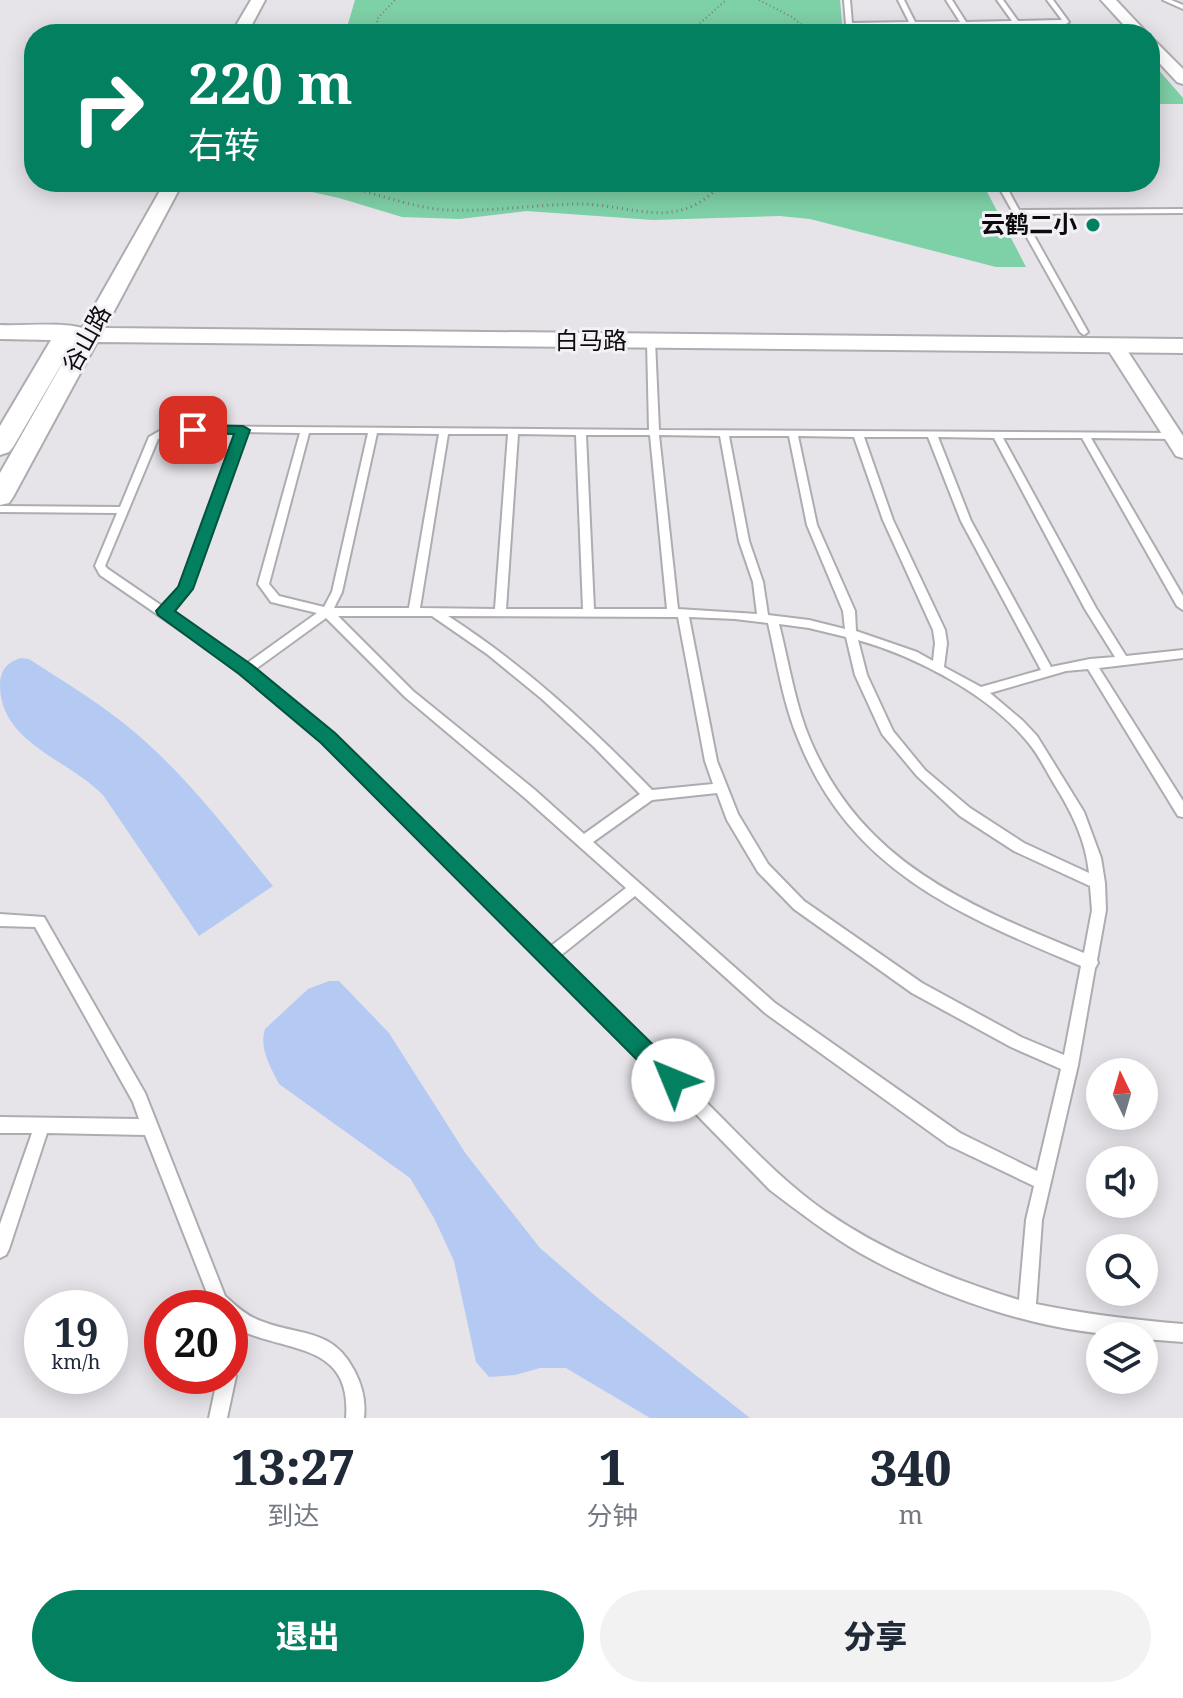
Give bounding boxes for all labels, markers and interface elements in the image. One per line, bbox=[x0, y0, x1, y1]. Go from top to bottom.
text: 220 m bbox=[188, 44, 353, 120]
icon: right bbox=[56, 56, 160, 160]
text: 右转 bbox=[188, 120, 260, 169]
place label: 云鹤二小 bbox=[981, 207, 1077, 240]
marker: 云鹤二小 bbox=[1084, 216, 1102, 234]
street label: 谷山路 bbox=[54, 299, 118, 378]
street label: 白马路 bbox=[555, 323, 627, 356]
pin bbox=[159, 396, 227, 464]
icon: arrive bbox=[171, 408, 215, 452]
position arrow bbox=[631, 1038, 715, 1122]
north arrow bbox=[1086, 1058, 1158, 1130]
map controls bbox=[1086, 1058, 1158, 1394]
button: sound bbox=[1086, 1146, 1158, 1218]
button: search bbox=[1086, 1234, 1158, 1306]
speed limit sign: 20 bbox=[144, 1290, 248, 1394]
text: 19 bbox=[53, 1304, 99, 1359]
button: layers bbox=[1086, 1322, 1158, 1394]
text: km/h bbox=[51, 1348, 101, 1375]
text: 13:27 bbox=[231, 1434, 355, 1499]
text: 1 bbox=[599, 1434, 626, 1499]
text: 340 bbox=[870, 1435, 952, 1500]
text: m bbox=[898, 1496, 923, 1532]
text: 到达 bbox=[267, 1497, 319, 1533]
text: 分钟 bbox=[587, 1497, 639, 1533]
button: 退出 bbox=[32, 1590, 584, 1682]
button: 分享 bbox=[600, 1590, 1151, 1682]

